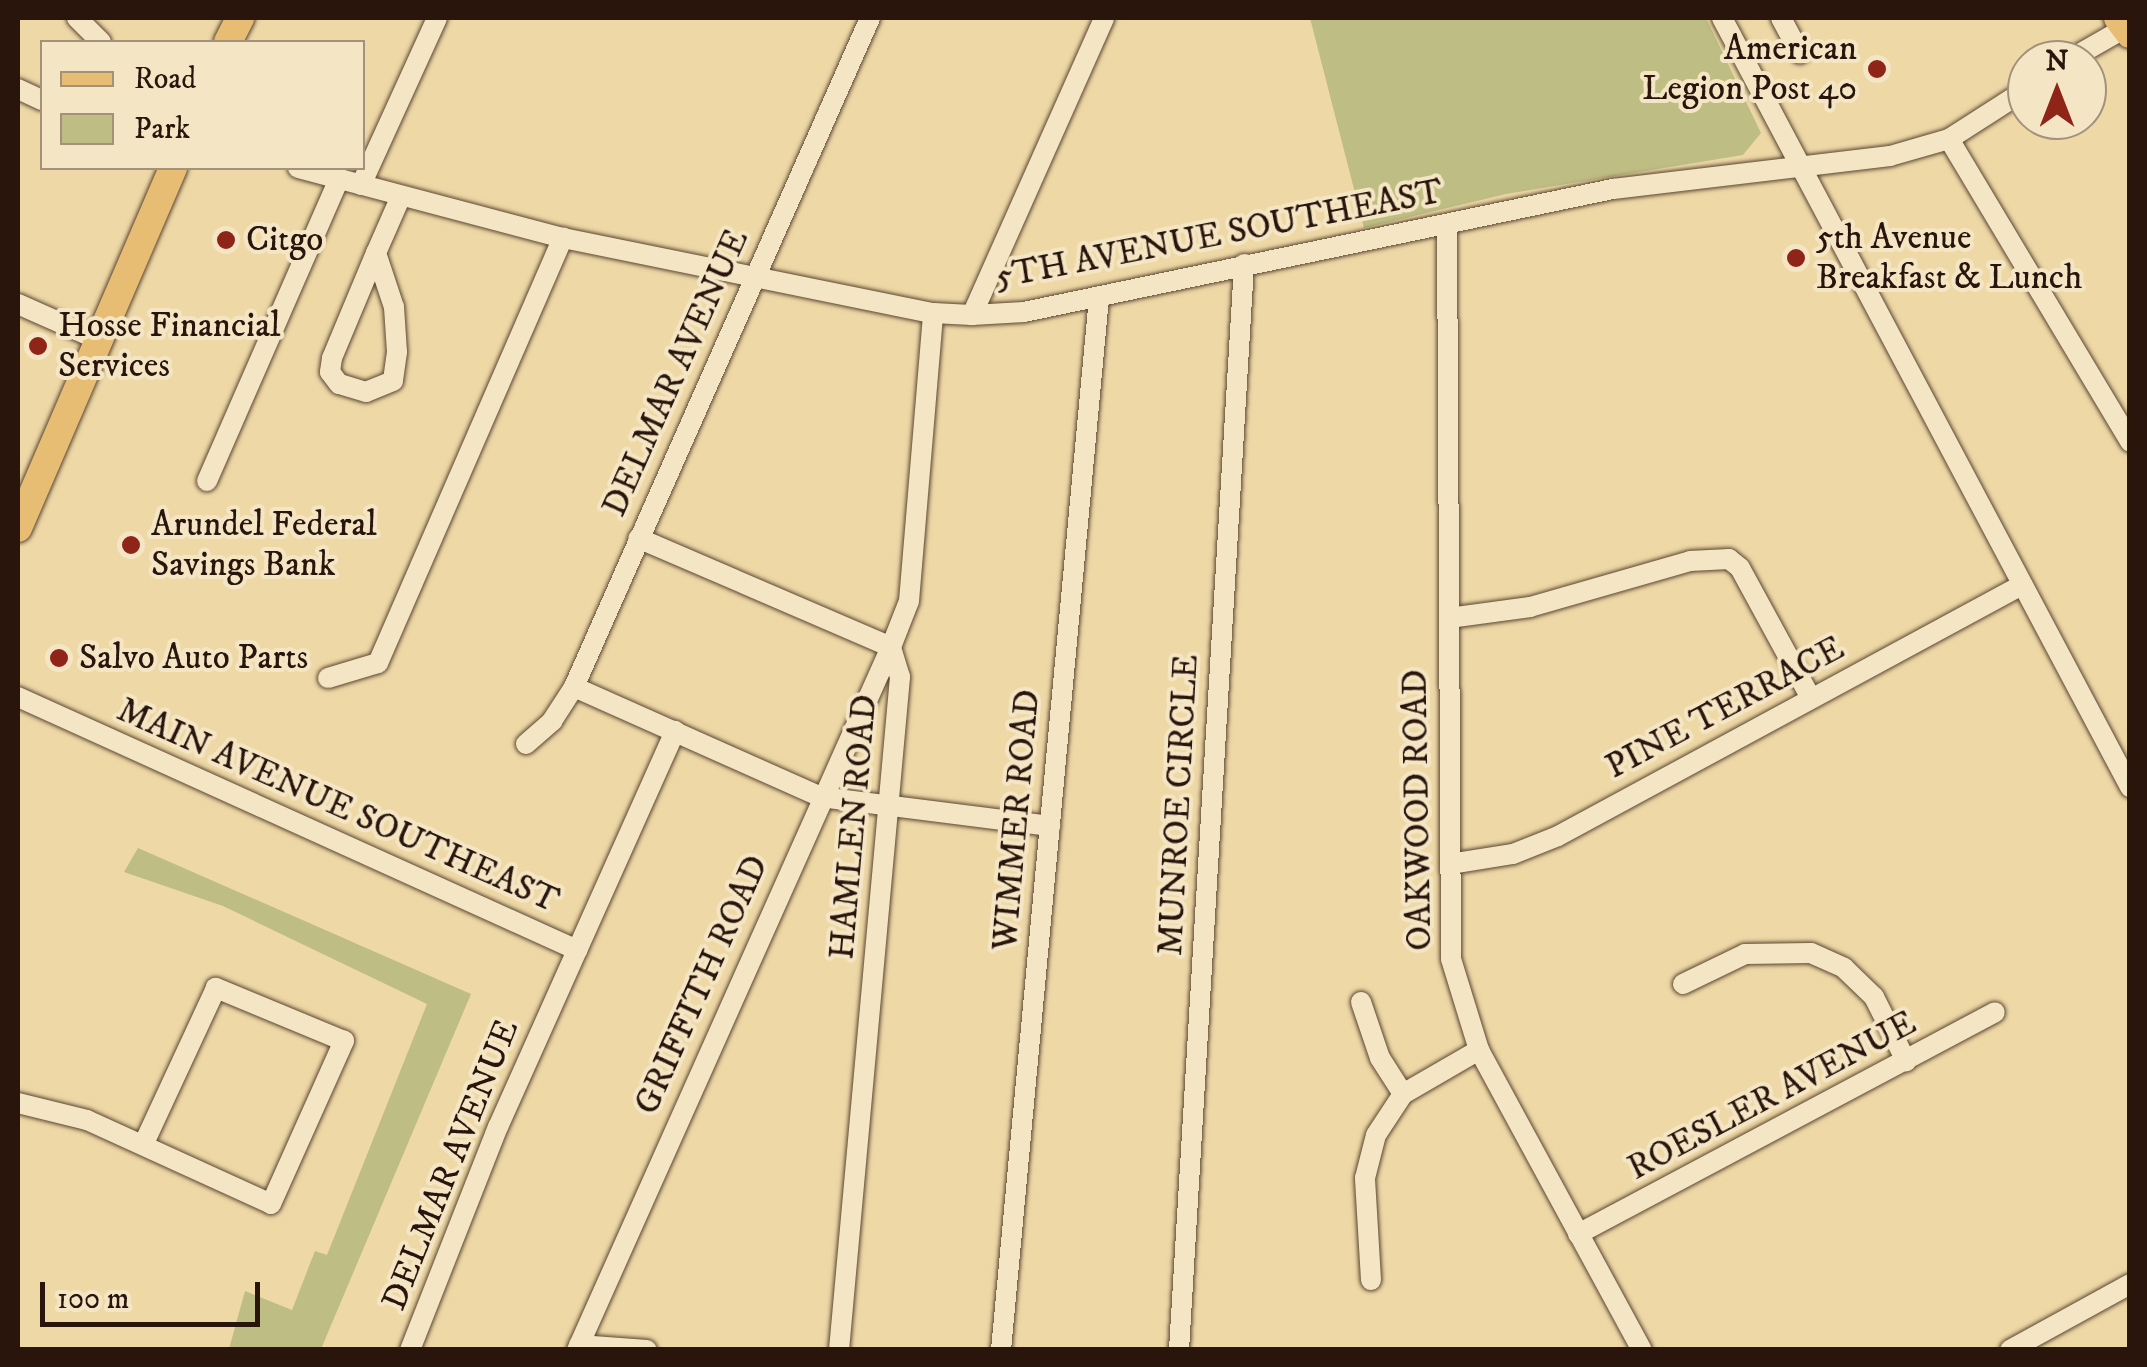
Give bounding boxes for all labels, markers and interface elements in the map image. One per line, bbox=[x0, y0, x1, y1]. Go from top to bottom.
place label: American Legion Post 40 bbox=[1642, 28, 1857, 110]
legend bbox=[40, 40, 365, 170]
north arrow bbox=[2007, 40, 2107, 140]
text: N bbox=[2046, 44, 2068, 79]
marker: American Legion Post 40 bbox=[1866, 58, 1888, 80]
text: Road bbox=[134, 61, 196, 98]
text: Park bbox=[134, 111, 190, 148]
street label: 5TH AVENUE SOUTHEAST bbox=[992, 171, 1446, 299]
place label: 5th Avenue Breakfast & Lunch bbox=[1816, 217, 2082, 299]
place label: Citgo bbox=[246, 219, 323, 261]
street label: DELMAR AVENUE bbox=[594, 223, 758, 523]
marker: Citgo bbox=[215, 229, 237, 251]
marker: 5th Avenue Breakfast & Lunch bbox=[1785, 247, 1807, 269]
place label: Hosse Financial Services bbox=[58, 305, 281, 387]
marker: Hosse Financial Services bbox=[27, 335, 49, 357]
place label: Arundel Federal Savings Bank bbox=[151, 504, 377, 586]
marker: Arundel Federal Savings Bank bbox=[120, 534, 142, 556]
street label: PINE TERRACE bbox=[1599, 628, 1851, 788]
place label: Salvo Auto Parts bbox=[79, 637, 308, 679]
marker: Salvo Auto Parts bbox=[48, 647, 70, 669]
street label: MUNROE CIRCLE bbox=[1150, 653, 1208, 957]
street label: OAKWOOD ROAD bbox=[1395, 669, 1441, 951]
street label: WIMMER ROAD bbox=[985, 688, 1049, 952]
street label: MAIN AVENUE SOUTHEAST bbox=[111, 689, 565, 923]
street label: HAMLEN ROAD bbox=[821, 693, 887, 961]
street label: GRIFFITH ROAD bbox=[626, 849, 778, 1121]
street label: ROESLER AVENUE bbox=[1621, 1002, 1923, 1190]
street label: DELMAR AVENUE bbox=[374, 1014, 528, 1316]
scale bar bbox=[45, 1262, 265, 1324]
text: 100 m bbox=[57, 1281, 129, 1318]

